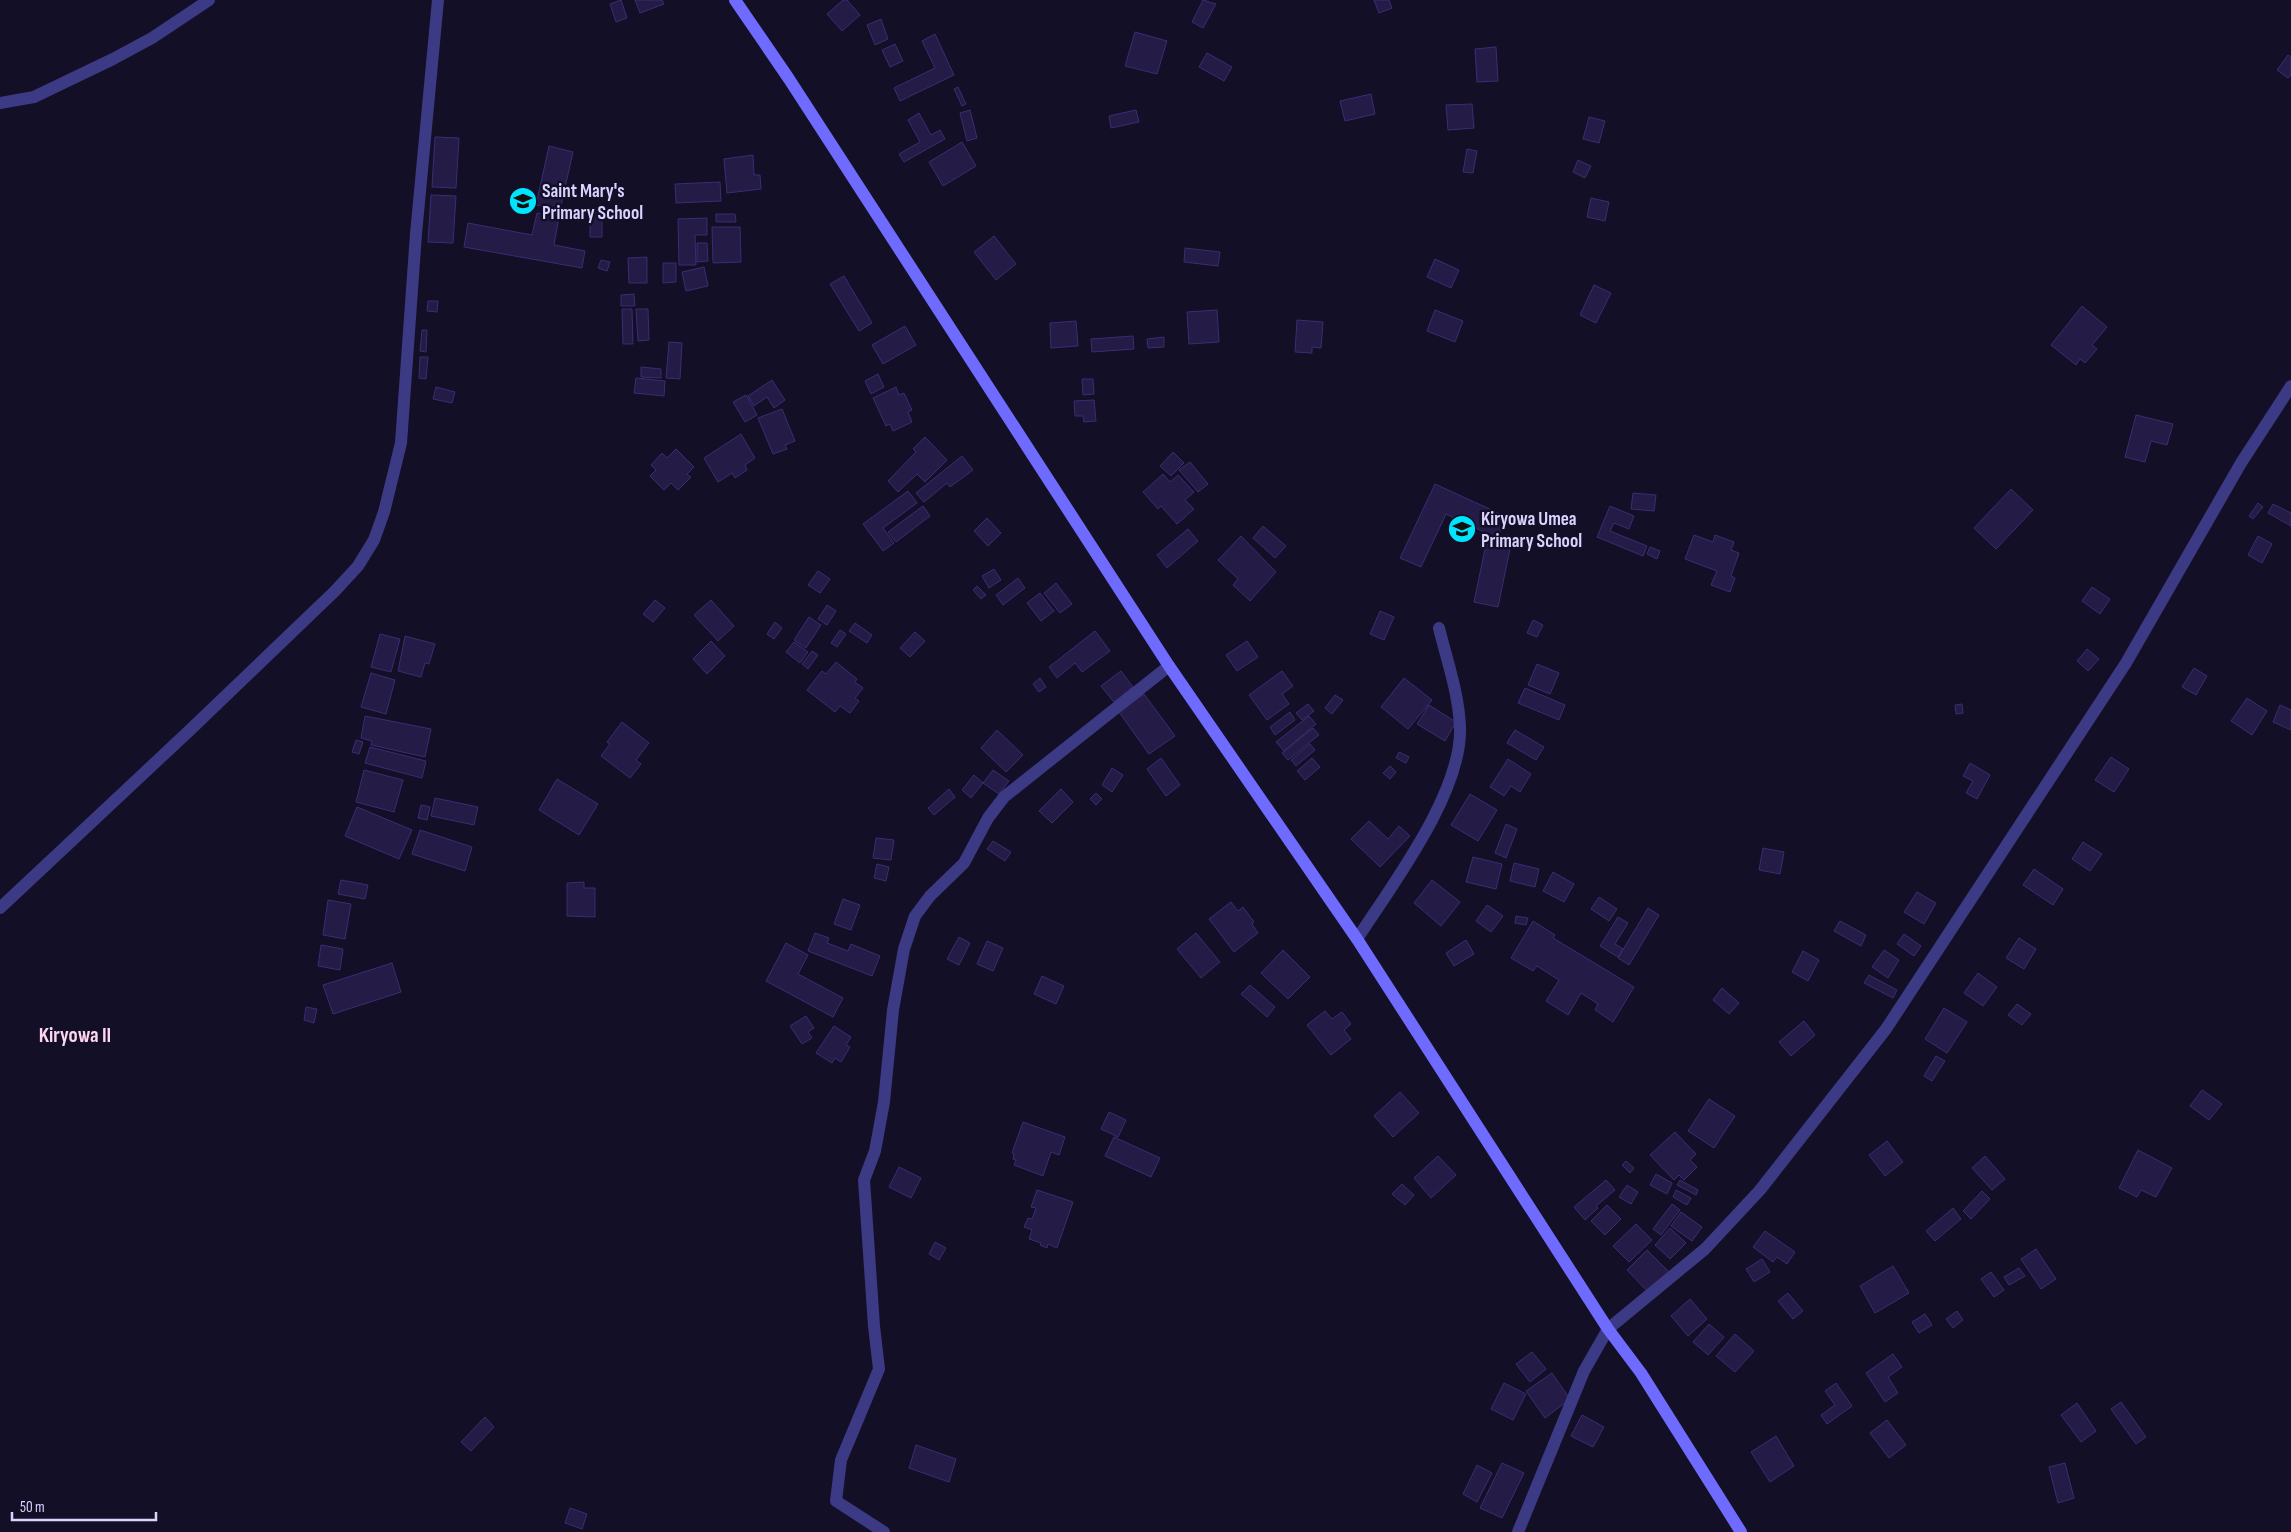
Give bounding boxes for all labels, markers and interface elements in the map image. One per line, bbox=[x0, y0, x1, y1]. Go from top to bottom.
place label: Saint Mary's Primary School bbox=[542, 180, 643, 225]
school or university icon: Saint Mary's Primary School bbox=[508, 186, 538, 216]
place label: Kiryowa Umea Primary School bbox=[1481, 508, 1582, 553]
school or university icon: Kiryowa Umea Primary School bbox=[1447, 514, 1477, 544]
district label: Kiryowa II bbox=[39, 1023, 111, 1048]
scale bar bbox=[12, 1490, 156, 1522]
text: 50 m bbox=[20, 1498, 45, 1517]

